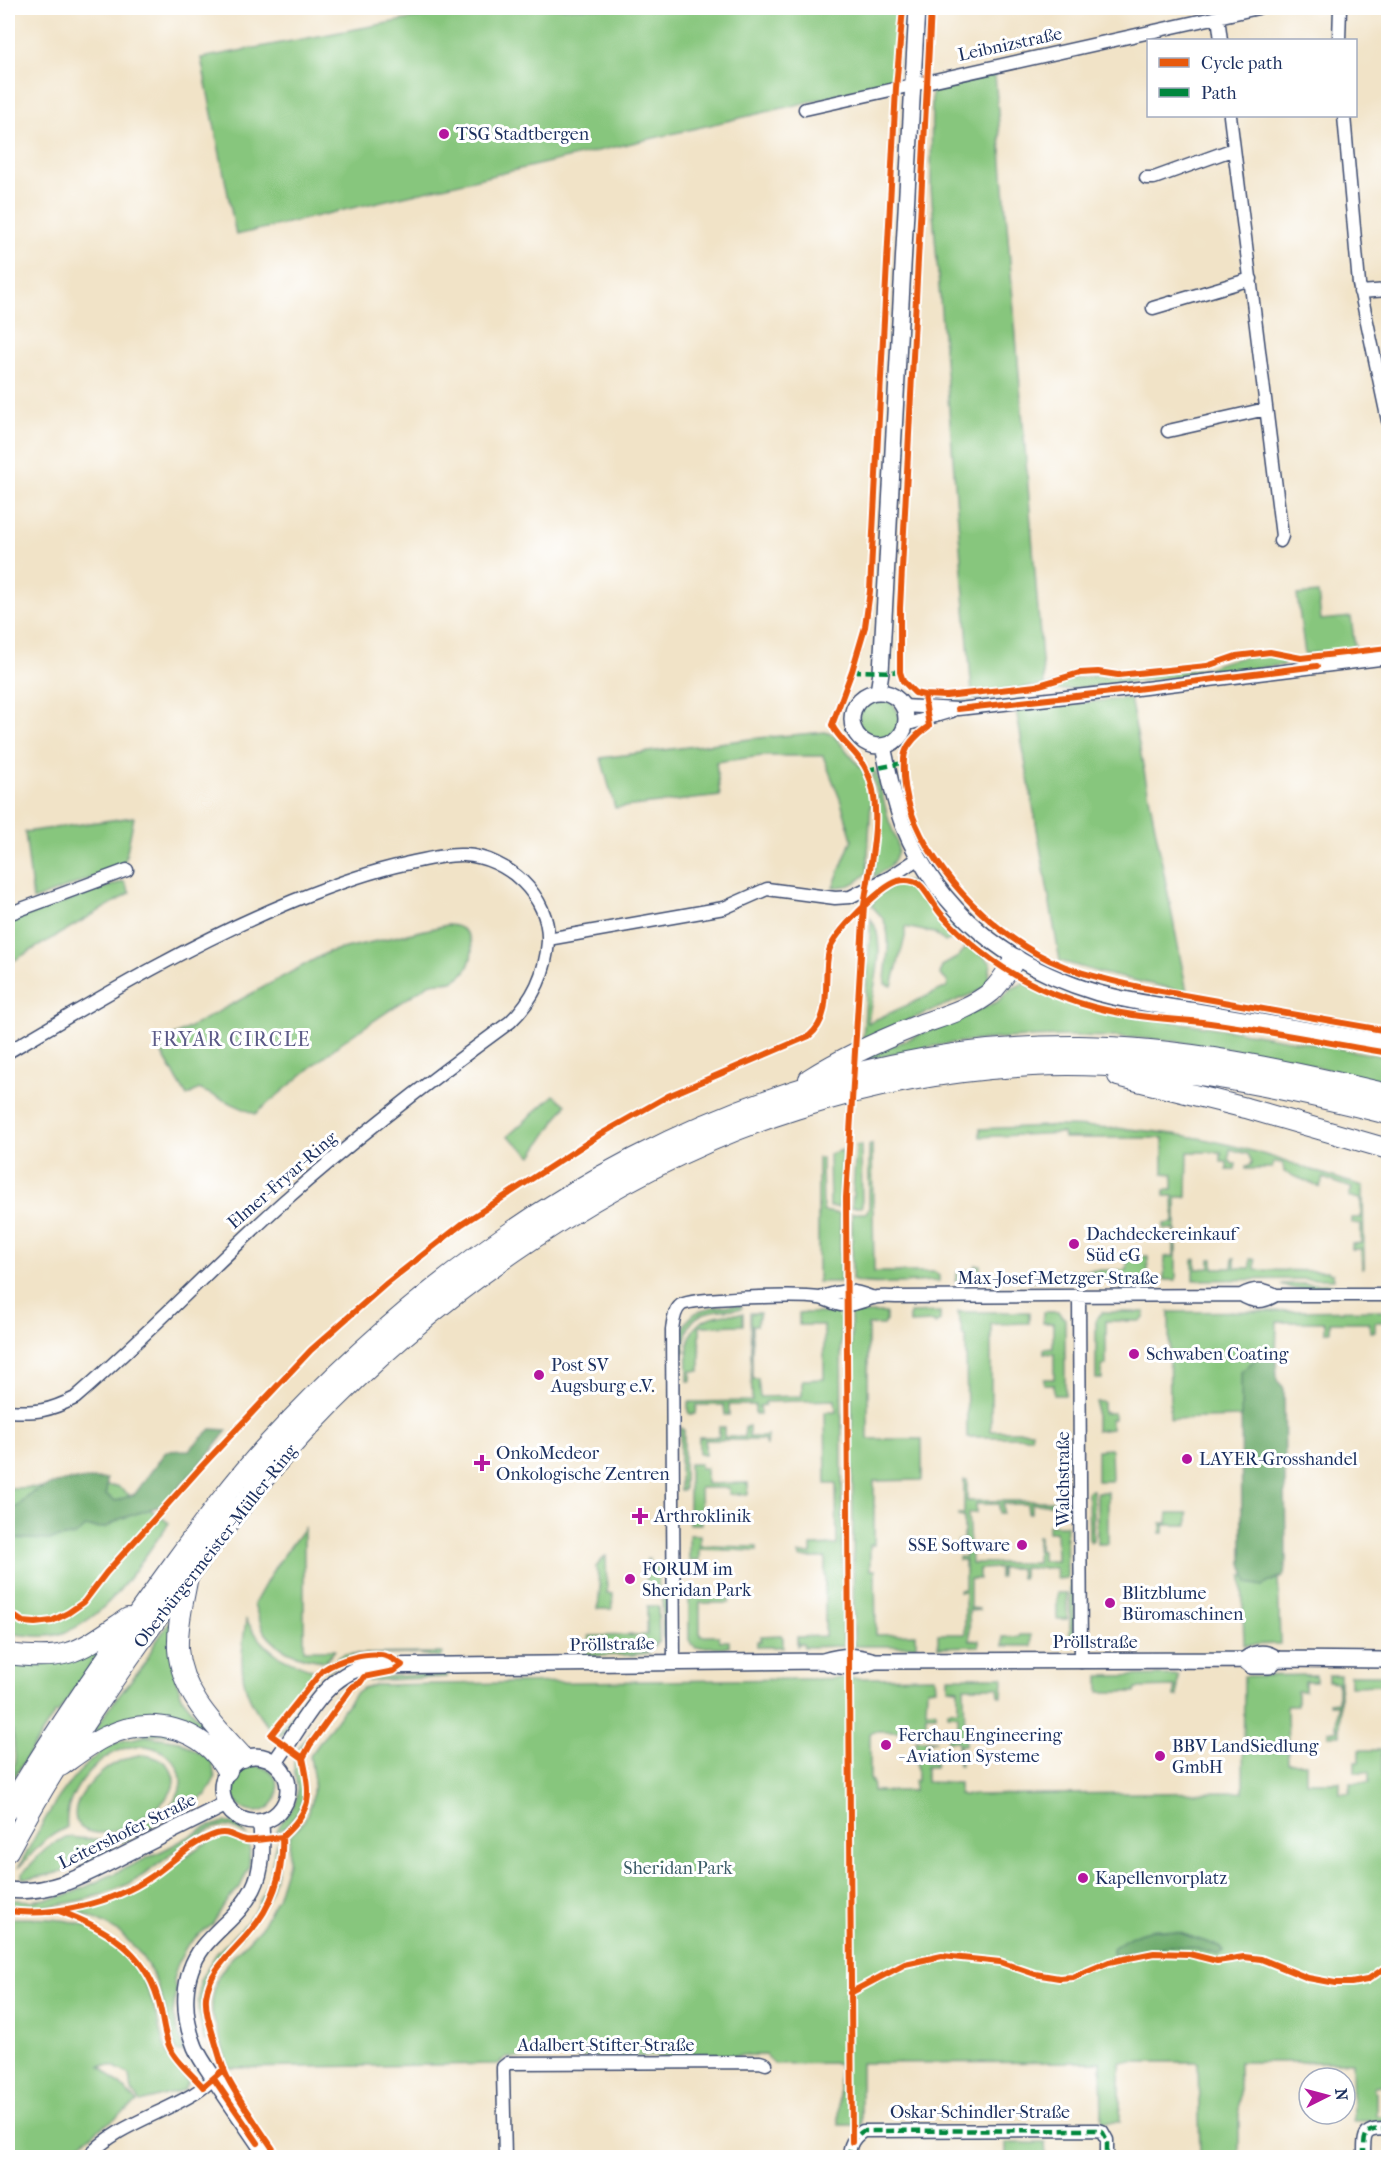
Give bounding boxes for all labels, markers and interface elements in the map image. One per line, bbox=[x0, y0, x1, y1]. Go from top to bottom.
street label: Leibnizstraße bbox=[956, 23, 1064, 66]
legend bbox=[1147, 39, 1357, 117]
text: Cycle path bbox=[1201, 53, 1282, 74]
text: Path bbox=[1201, 83, 1237, 104]
place label: TSG Stadtbergen bbox=[456, 124, 590, 145]
marker: TSG Stadtbergen bbox=[437, 127, 451, 141]
district label: FRYAR CIRCLE bbox=[151, 1028, 311, 1051]
street label: Elmer-Fryar-Ring bbox=[223, 1127, 342, 1234]
place label: Dachdeckereinkauf Süd eG bbox=[1086, 1224, 1240, 1266]
marker: Dachdeckereinkauf Süd eG bbox=[1067, 1237, 1081, 1251]
street label: Max-Josef-Metzger-Straße bbox=[957, 1268, 1159, 1289]
place label: Schwaben Coating bbox=[1146, 1344, 1289, 1365]
marker: Schwaben Coating bbox=[1127, 1347, 1141, 1361]
place label: Post SV Augsburg e.V. bbox=[550, 1355, 655, 1397]
marker: Post SV Augsburg e.V. bbox=[532, 1368, 546, 1382]
street label: Walchstraße bbox=[1053, 1431, 1074, 1528]
street label: Oberbürgermeister-Müller-Ring bbox=[129, 1440, 302, 1652]
place label: OnkoMedeor Onkologische Zentren bbox=[496, 1443, 670, 1485]
place label: LAYER-Grosshandel bbox=[1199, 1449, 1357, 1470]
marker: LAYER-Grosshandel bbox=[1180, 1452, 1194, 1466]
marker: OnkoMedeor Onkologische Zentren bbox=[473, 1454, 491, 1472]
place label: Arthroklinik bbox=[653, 1506, 752, 1527]
marker: Arthroklinik bbox=[631, 1507, 649, 1525]
place label: SSE Software bbox=[908, 1535, 1010, 1556]
marker: SSE Software bbox=[1015, 1538, 1029, 1552]
place label: FORUM im Sheridan Park bbox=[642, 1559, 752, 1601]
marker: FORUM im Sheridan Park bbox=[623, 1572, 637, 1586]
place label: Blitzblume Büromaschinen bbox=[1122, 1583, 1244, 1625]
marker: Blitzblume Büromaschinen bbox=[1103, 1596, 1117, 1610]
street label: Pröllstraße bbox=[1052, 1632, 1138, 1653]
street label: Pröllstraße bbox=[569, 1633, 655, 1656]
place label: Ferchau Engineering - Aviation Systeme bbox=[898, 1725, 1062, 1767]
place label: BBV LandSiedlung GmbH bbox=[1172, 1736, 1319, 1778]
marker: Ferchau Engineering - Aviation Systeme bbox=[879, 1738, 893, 1752]
marker: BBV LandSiedlung GmbH bbox=[1153, 1749, 1167, 1763]
street label: Leitershofer Straße bbox=[55, 1789, 199, 1874]
park label: Sheridan Park bbox=[623, 1858, 733, 1879]
place label: Kapellenvorplatz bbox=[1095, 1868, 1227, 1889]
marker: Kapellenvorplatz bbox=[1076, 1871, 1090, 1885]
street label: Adalbert-Stifter-Straße bbox=[517, 2035, 695, 2056]
north arrow bbox=[1297, 2066, 1357, 2126]
text: N bbox=[1331, 2087, 1352, 2102]
street label: Oskar-Schindler-Straße bbox=[890, 2102, 1070, 2123]

